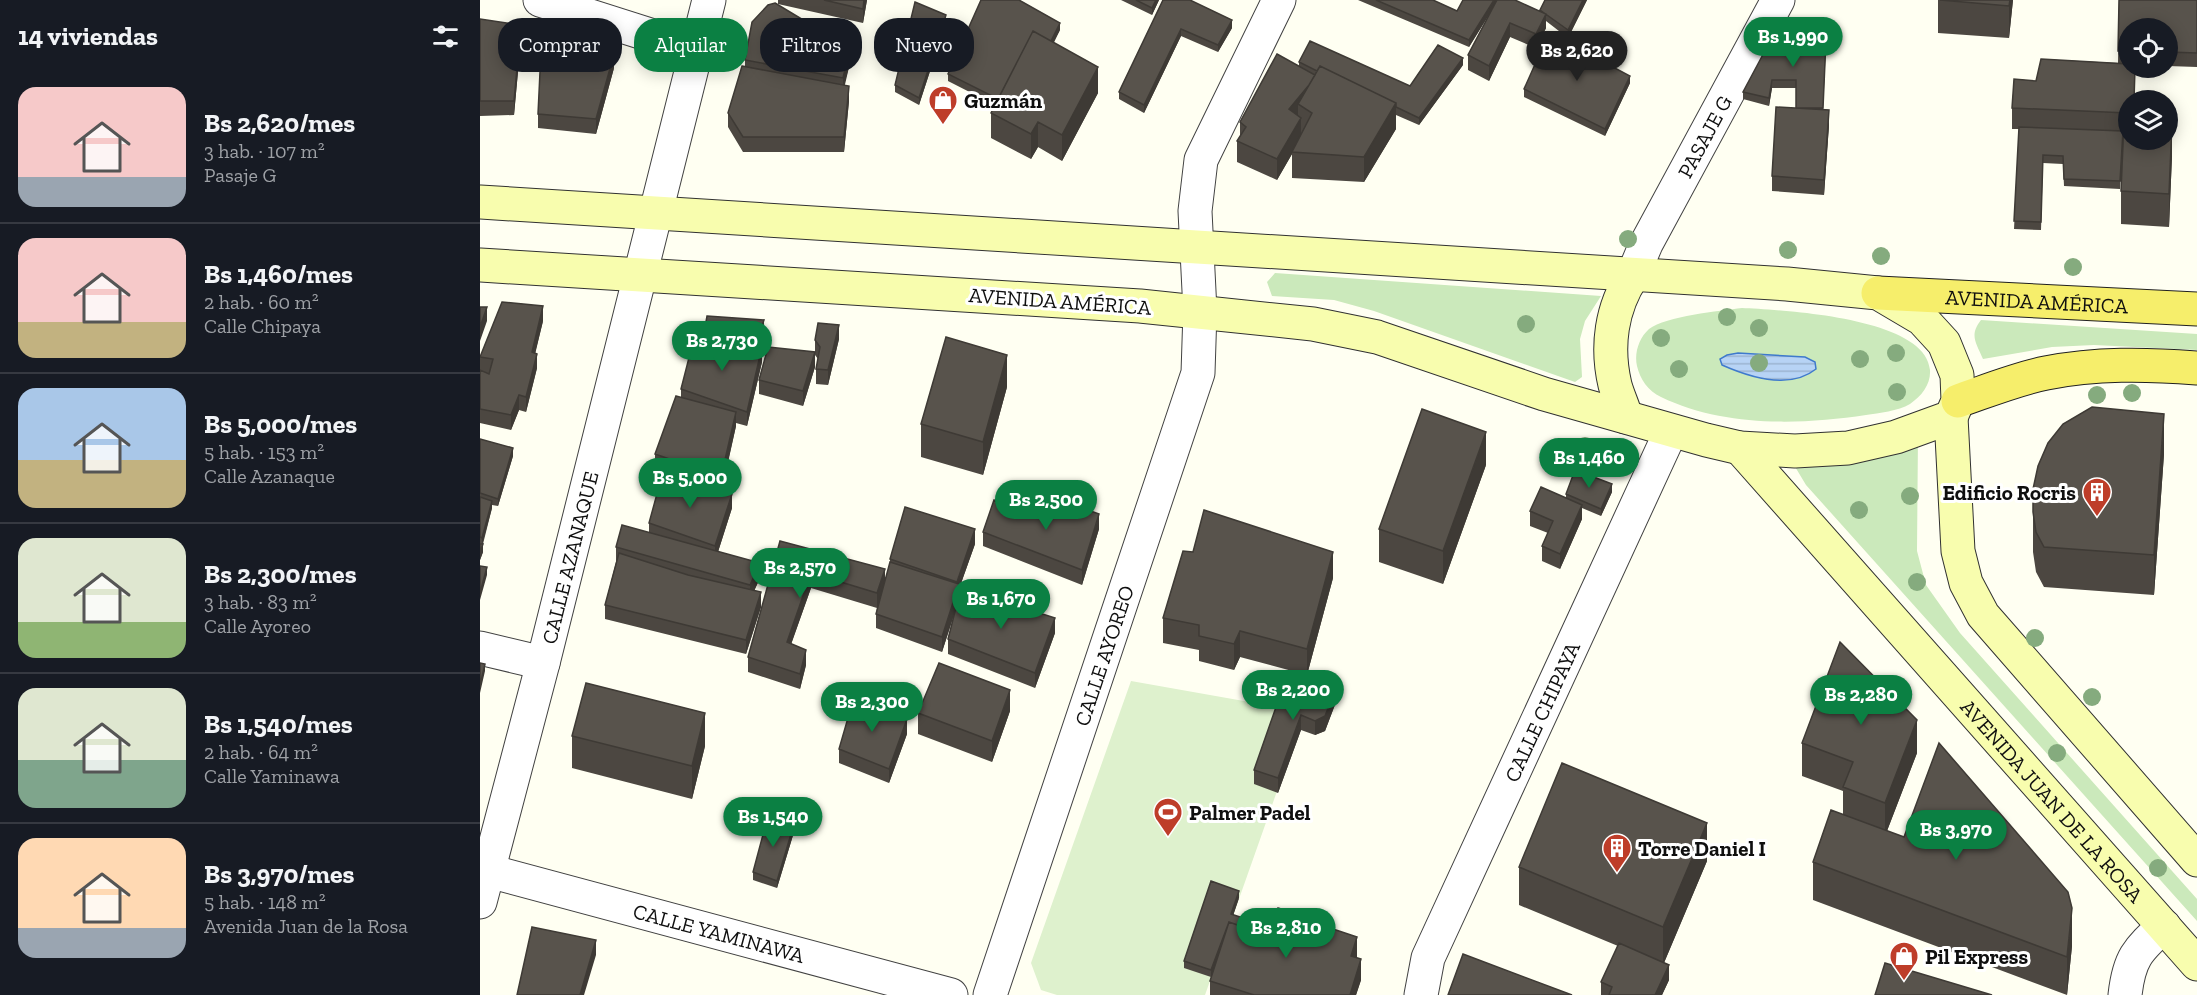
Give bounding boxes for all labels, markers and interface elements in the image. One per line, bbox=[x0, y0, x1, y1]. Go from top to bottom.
pin: Bs 1,990 bbox=[1731, 17, 1855, 68]
chip: Comprar bbox=[498, 18, 622, 72]
chip: Alquilar bbox=[634, 18, 748, 72]
chip: Filtros bbox=[760, 18, 862, 72]
chip: Nuevo bbox=[874, 18, 974, 72]
map controls bbox=[2118, 18, 2178, 150]
button: locate bbox=[2118, 18, 2178, 78]
text: 14 viviendas bbox=[18, 20, 158, 52]
icon: filters bbox=[429, 20, 462, 53]
text: Bs 1,990 bbox=[1758, 24, 1828, 48]
pin: Bs 2,620 bbox=[1515, 31, 1639, 82]
text: Bs 2,620 bbox=[1540, 38, 1614, 62]
shop icon: Guzmán bbox=[927, 84, 959, 126]
place label: Guzmán bbox=[964, 88, 1043, 113]
button: layers bbox=[2118, 90, 2178, 150]
street label: PASAJE G bbox=[1672, 91, 1737, 182]
text: Bs 2,620/mes bbox=[204, 107, 355, 139]
icon: home bbox=[66, 111, 138, 183]
text: 3 hab. · 107 m² bbox=[204, 139, 325, 163]
text: Pasaje G bbox=[204, 163, 276, 187]
text: Bs 1,460/mes bbox=[204, 258, 353, 290]
icon: home bbox=[66, 262, 138, 334]
street label: AVENIDA AMÉRICA bbox=[968, 282, 1152, 320]
street label: AVENIDA AMÉRICA bbox=[1945, 284, 2129, 318]
text: 2 hab. · 60 m² bbox=[204, 290, 319, 314]
text: Calle Chipaya bbox=[204, 314, 321, 338]
pin: Bs 2,730 bbox=[660, 321, 784, 372]
text: Bs 2,730 bbox=[686, 328, 758, 352]
text: Bs 5,000/mes bbox=[204, 408, 357, 440]
icon: home bbox=[66, 412, 138, 484]
pin: Bs 1,460 bbox=[1527, 438, 1651, 489]
text: 5 hab. · 153 m² bbox=[204, 440, 324, 464]
text: Bs 1,460 bbox=[1553, 445, 1625, 469]
pin: Bs 5,000 bbox=[628, 458, 752, 509]
text: Calle Azanaque bbox=[204, 464, 335, 488]
text: Bs 5,000 bbox=[653, 465, 727, 489]
street label: CALLE AZANAQUE bbox=[536, 469, 603, 646]
building icon: Edificio Rocris bbox=[2081, 476, 2113, 518]
pin: Bs 2,500 bbox=[984, 480, 1108, 531]
place label: Edificio Rocris bbox=[1942, 480, 2076, 505]
text: Bs 2,500 bbox=[1009, 487, 1083, 511]
pin: Bs 2,570 bbox=[738, 548, 862, 599]
text: Bs 2,570 bbox=[764, 555, 836, 579]
text: Bs 2,300/mes bbox=[204, 558, 357, 590]
icon: home bbox=[66, 562, 138, 634]
pin: Bs 1,670 bbox=[939, 579, 1063, 630]
street label: CALLE AYOREO bbox=[1068, 582, 1139, 729]
text: Bs 1,670 bbox=[966, 586, 1036, 610]
text: 3 hab. · 83 m² bbox=[204, 590, 317, 614]
text: Calle Ayoreo bbox=[204, 614, 311, 638]
street label: CALLE CHIPAYA bbox=[1499, 637, 1585, 786]
pin: Bs 2,200 bbox=[1231, 670, 1355, 721]
pin: Bs 2,280 bbox=[1799, 675, 1923, 726]
text: Bs 2,200 bbox=[1256, 677, 1330, 701]
pin: Bs 2,300 bbox=[810, 682, 934, 733]
text: Bs 2,280 bbox=[1824, 682, 1898, 706]
text: Bs 2,300 bbox=[835, 689, 909, 713]
street label: AVENIDA JUAN DE LA ROSA bbox=[1956, 694, 2149, 908]
text: Bs 1,540/mes bbox=[204, 708, 353, 740]
icon: home bbox=[66, 712, 138, 784]
text: 2 hab. · 64 m² bbox=[204, 740, 318, 764]
text: Calle Yaminawa bbox=[204, 764, 340, 788]
sports icon: Palmer Padel bbox=[1152, 796, 1184, 838]
pin: Bs 1,540 bbox=[711, 797, 835, 848]
place label: Palmer Padel bbox=[1189, 800, 1311, 825]
text: Bs 1,540 bbox=[737, 804, 809, 828]
pin: Bs 3,970 bbox=[1894, 810, 2018, 861]
text: Bs 3,970 bbox=[1920, 817, 1992, 841]
building icon: Torre Daniel I bbox=[1601, 832, 1633, 874]
place label: Torre Daniel I bbox=[1638, 836, 1766, 861]
text: Bs 3,970/mes bbox=[204, 858, 354, 890]
icon: home bbox=[66, 862, 138, 934]
text: 5 hab. · 148 m² bbox=[204, 890, 326, 914]
street label: CALLE YAMINAWA bbox=[631, 898, 808, 968]
pin: Bs 2,810 bbox=[1224, 908, 1348, 959]
text: Avenida Juan de la Rosa bbox=[204, 914, 408, 938]
text: Bs 2,810 bbox=[1251, 915, 1321, 939]
shop icon: Pil Express bbox=[1888, 940, 1920, 982]
place label: Pil Express bbox=[1925, 944, 2029, 969]

